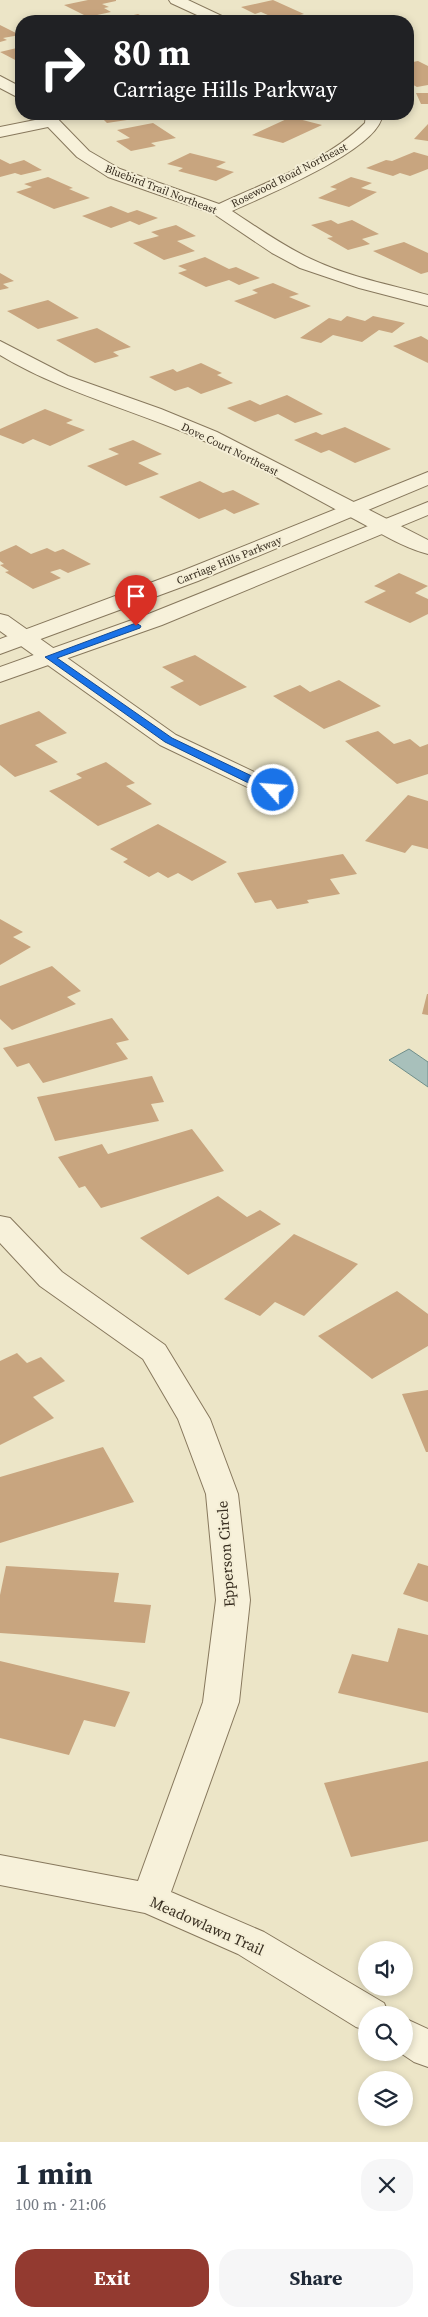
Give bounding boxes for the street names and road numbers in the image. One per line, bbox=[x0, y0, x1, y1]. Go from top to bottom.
street label: Rosewood Road Northeast bbox=[229, 139, 350, 211]
street label: Bluebird Trail Northeast bbox=[103, 161, 219, 218]
street label: Dove Court Northeast bbox=[179, 419, 281, 480]
street label: Carriage Hills Parkway bbox=[174, 532, 284, 588]
street label: Epperson Circle bbox=[211, 1500, 240, 1608]
street label: Meadowlawn Trail bbox=[147, 1891, 268, 1960]

